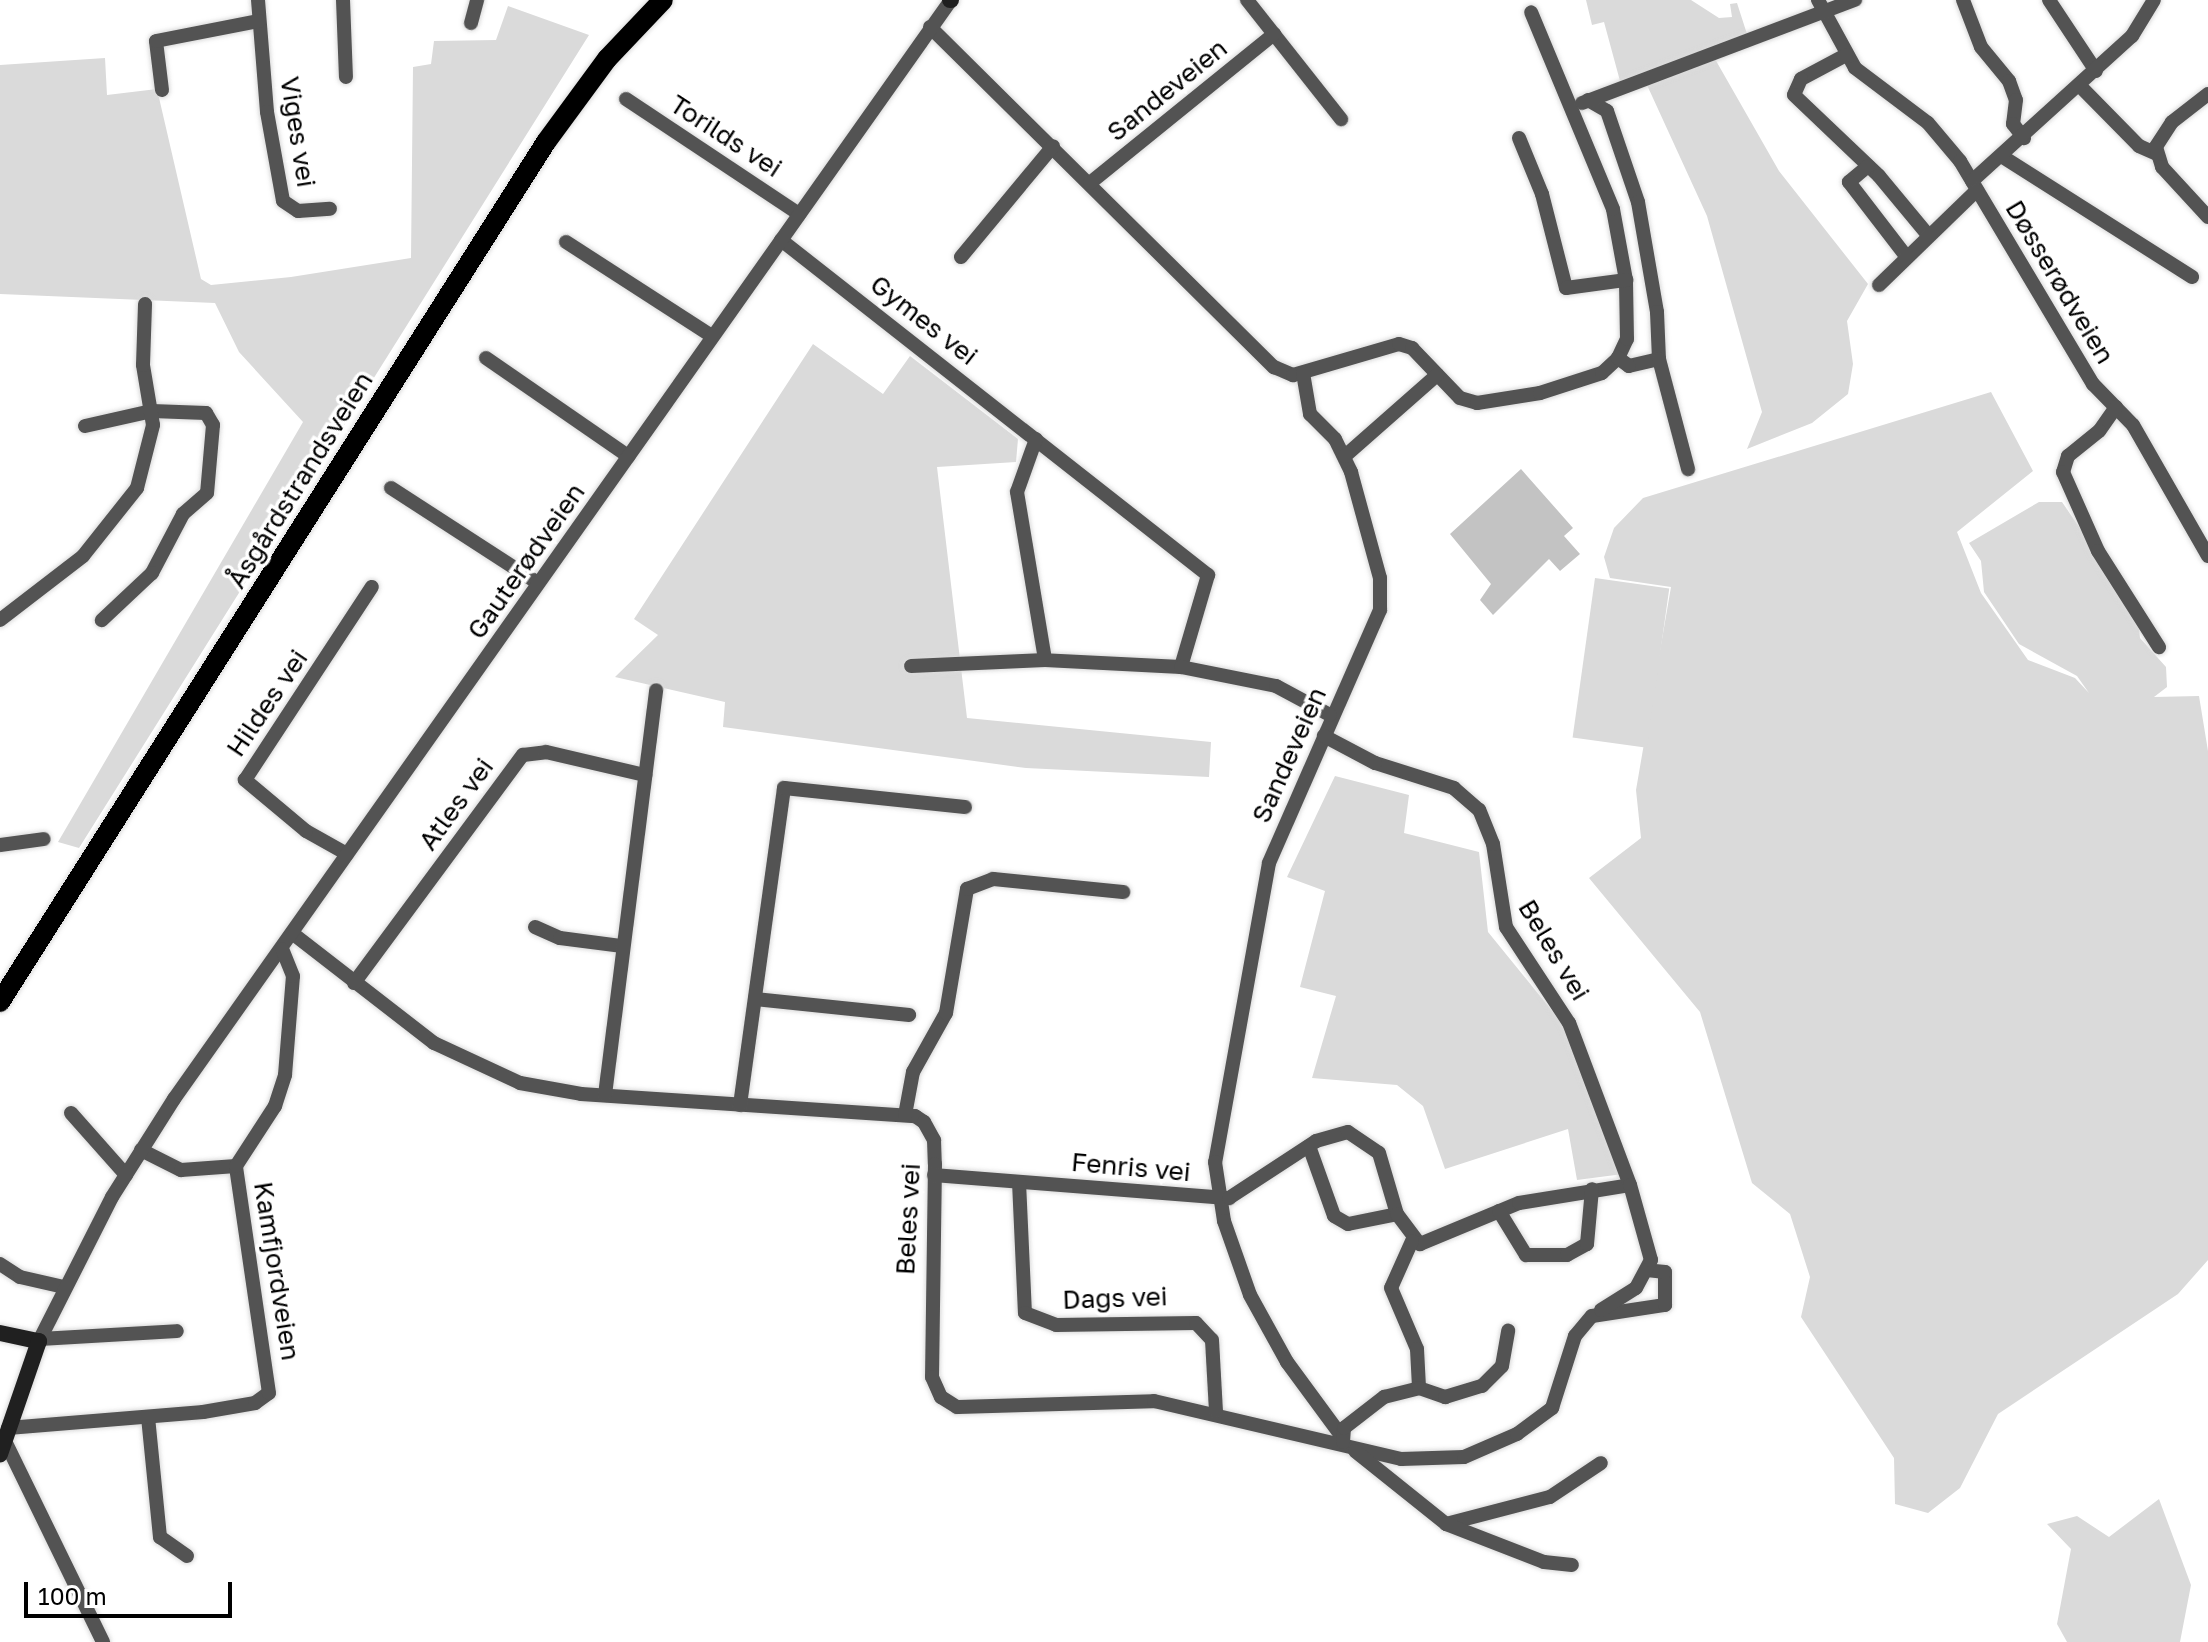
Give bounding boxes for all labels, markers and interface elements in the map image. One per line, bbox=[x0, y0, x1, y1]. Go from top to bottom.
street label: Sandeveien bbox=[1101, 32, 1233, 148]
street label: Viges vei bbox=[274, 74, 322, 190]
street label: Torilds vei bbox=[664, 88, 788, 184]
street label: Døsserødveien bbox=[1999, 195, 2121, 369]
street label: Gymes vei bbox=[864, 269, 984, 371]
street label: Åsgårdstrandsveien bbox=[221, 366, 379, 594]
street label: Gauterødveien bbox=[461, 477, 591, 645]
street label: Hildes vei bbox=[220, 644, 314, 762]
street label: Sandeveien bbox=[1245, 682, 1333, 828]
street label: Atles vei bbox=[412, 752, 500, 856]
street label: Beles vei bbox=[1512, 894, 1596, 1006]
street label: Fenris vei bbox=[1070, 1146, 1192, 1188]
street label: Beles vei bbox=[889, 1162, 927, 1276]
street label: Kamfjordveien bbox=[247, 1179, 307, 1363]
street label: Dags vei bbox=[1062, 1281, 1168, 1315]
scale bar bbox=[28, 1566, 236, 1616]
text: 100 m bbox=[38, 1581, 107, 1610]

